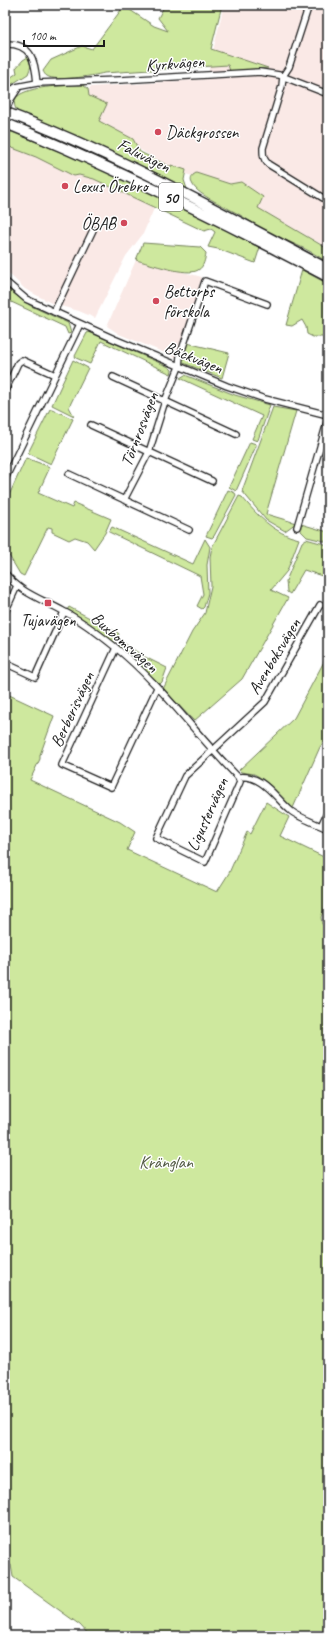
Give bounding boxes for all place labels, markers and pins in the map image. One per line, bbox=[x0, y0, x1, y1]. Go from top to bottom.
place label: Däckgrossen bbox=[166, 122, 240, 143]
marker: Däckgrossen bbox=[153, 127, 163, 137]
place label: Lexus Örebro bbox=[73, 176, 149, 197]
marker: Lexus Örebro bbox=[60, 181, 70, 191]
place label: ÖBAB bbox=[81, 213, 117, 234]
marker: ÖBAB bbox=[119, 218, 129, 228]
place label: Bettorps förskola bbox=[164, 281, 215, 322]
marker: Bettorps förskola bbox=[151, 296, 161, 306]
marker: Tujavägen bbox=[43, 598, 53, 608]
place label: Tujavägen bbox=[20, 610, 76, 631]

